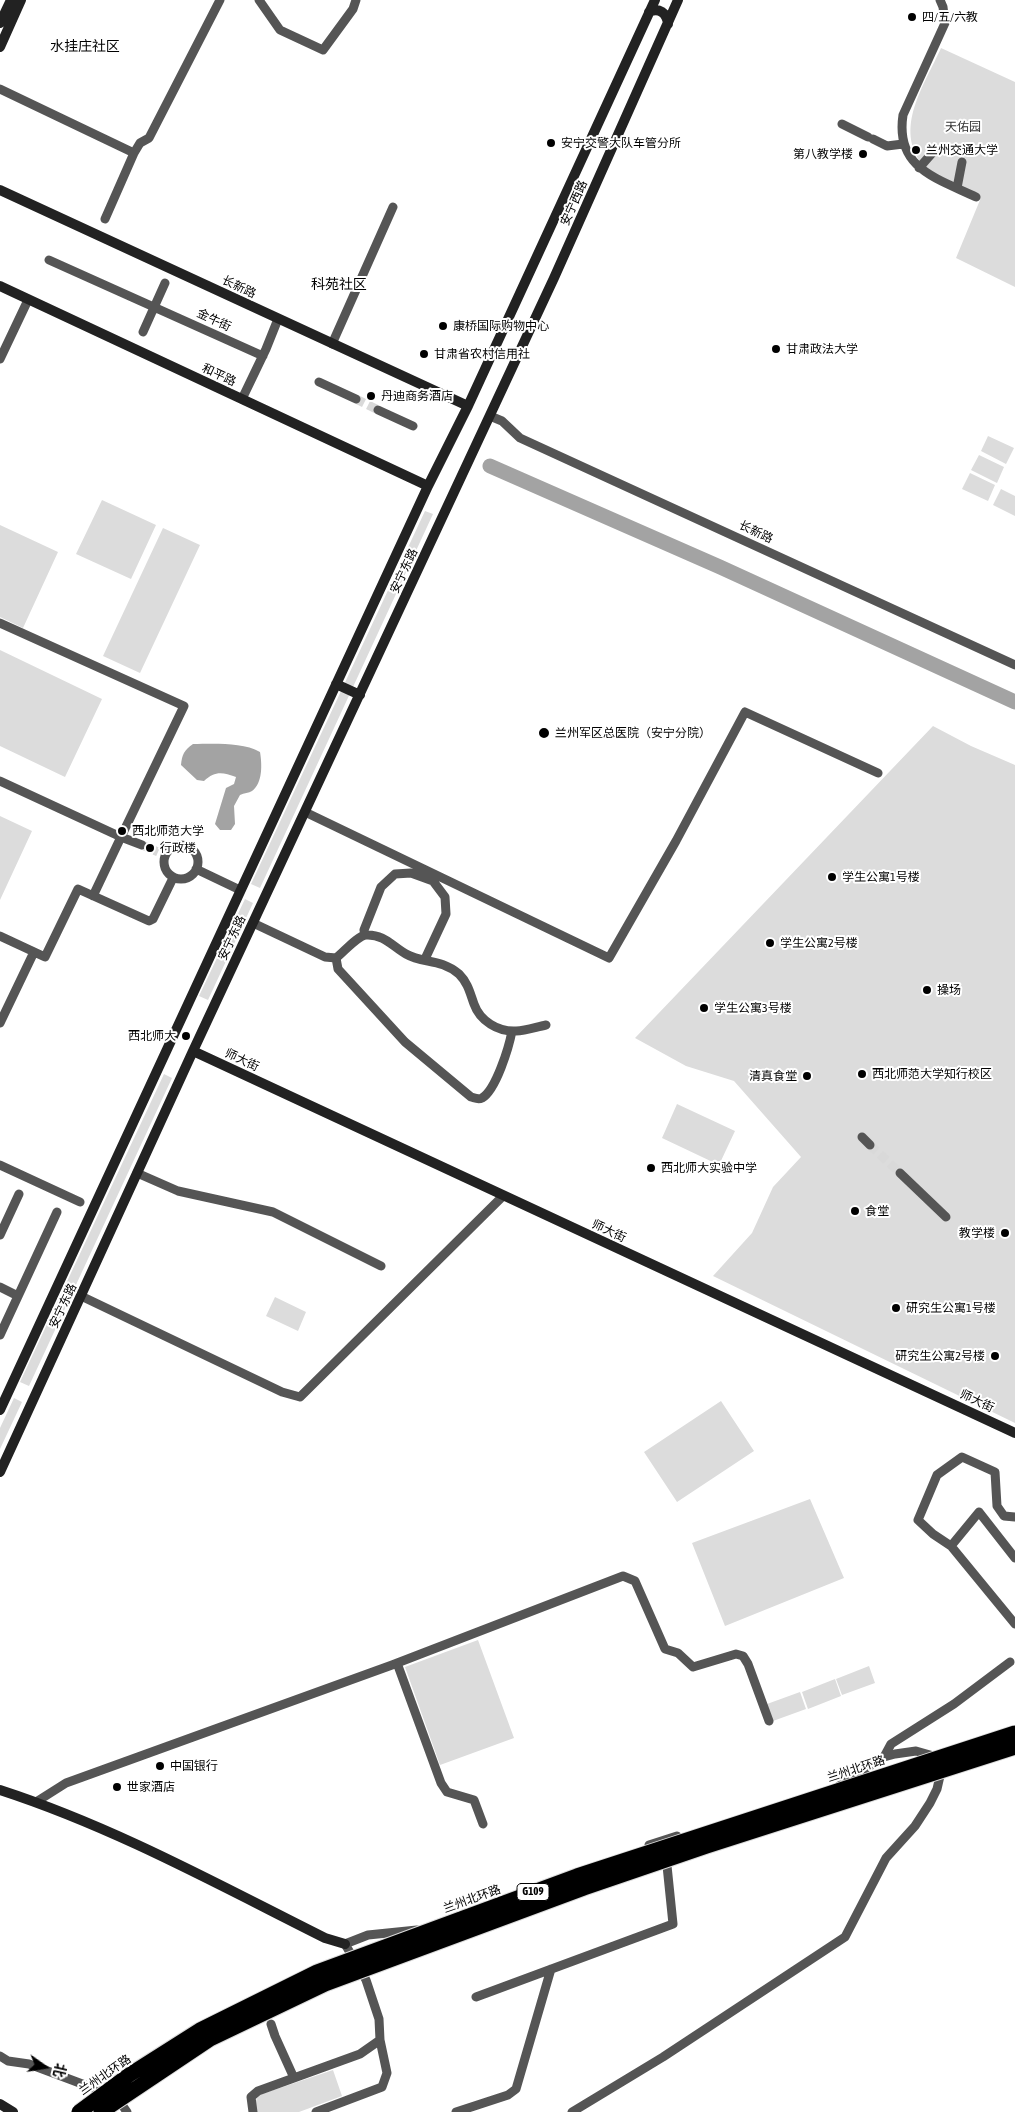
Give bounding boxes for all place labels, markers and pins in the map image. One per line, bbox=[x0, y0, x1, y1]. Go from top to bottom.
place label: 四/五/六教 bbox=[922, 10, 978, 24]
marker: 四/五/六教 bbox=[906, 11, 918, 23]
place label: 安宁交警大队车管分所 bbox=[561, 136, 681, 150]
marker: 安宁交警大队车管分所 bbox=[545, 137, 557, 149]
place label: 兰州交通大学 bbox=[926, 143, 998, 157]
marker: 兰州交通大学 bbox=[910, 144, 922, 156]
place label: 第八教学楼 bbox=[793, 147, 853, 161]
marker: 第八教学楼 bbox=[857, 148, 869, 160]
place label: 康桥国际购物中心 bbox=[453, 319, 549, 333]
marker: 康桥国际购物中心 bbox=[437, 320, 449, 332]
place label: 甘肃政法大学 bbox=[786, 342, 858, 356]
marker: 甘肃政法大学 bbox=[770, 343, 782, 355]
place label: 甘肃省农村信用社 bbox=[434, 347, 530, 361]
marker: 甘肃省农村信用社 bbox=[418, 348, 430, 360]
place label: 丹迪商务酒店 bbox=[381, 389, 453, 403]
marker: 丹迪商务酒店 bbox=[365, 390, 377, 402]
marker: 兰州军区总医院（安宁分院） bbox=[537, 726, 551, 740]
place label: 兰州军区总医院（安宁分院） bbox=[555, 726, 711, 740]
place label: 西北师范大学 bbox=[132, 824, 204, 838]
marker: 西北师范大学 bbox=[116, 825, 128, 837]
place label: 行政楼 bbox=[160, 841, 196, 855]
marker: 行政楼 bbox=[144, 842, 156, 854]
place label: 学生公寓1号楼 bbox=[842, 870, 920, 884]
marker: 学生公寓1号楼 bbox=[826, 871, 838, 883]
place label: 学生公寓2号楼 bbox=[780, 936, 858, 950]
marker: 学生公寓2号楼 bbox=[764, 937, 776, 949]
place label: 操场 bbox=[937, 983, 961, 997]
marker: 操场 bbox=[921, 984, 933, 996]
place label: 学生公寓3号楼 bbox=[714, 1001, 792, 1015]
marker: 学生公寓3号楼 bbox=[698, 1002, 710, 1014]
place label: 西北师大 bbox=[128, 1029, 176, 1043]
marker: 西北师大 bbox=[180, 1030, 192, 1042]
place label: 西北师范大学知行校区 bbox=[872, 1067, 992, 1081]
marker: 西北师范大学知行校区 bbox=[856, 1068, 868, 1080]
place label: 清真食堂 bbox=[749, 1069, 797, 1083]
marker: 清真食堂 bbox=[801, 1070, 813, 1082]
place label: 西北师大实验中学 bbox=[661, 1161, 757, 1175]
marker: 西北师大实验中学 bbox=[645, 1162, 657, 1174]
place label: 食堂 bbox=[865, 1204, 889, 1218]
marker: 食堂 bbox=[849, 1205, 861, 1217]
place label: 教学楼 bbox=[959, 1226, 995, 1240]
marker: 教学楼 bbox=[999, 1227, 1011, 1239]
place label: 研究生公寓1号楼 bbox=[906, 1301, 996, 1315]
marker: 研究生公寓1号楼 bbox=[890, 1302, 902, 1314]
place label: 研究生公寓2号楼 bbox=[895, 1349, 985, 1363]
marker: 研究生公寓2号楼 bbox=[989, 1350, 1001, 1362]
place label: 中国银行 bbox=[170, 1759, 218, 1773]
marker: 中国银行 bbox=[154, 1760, 166, 1772]
place label: 世家酒店 bbox=[127, 1780, 175, 1794]
marker: 世家酒店 bbox=[111, 1781, 123, 1793]

